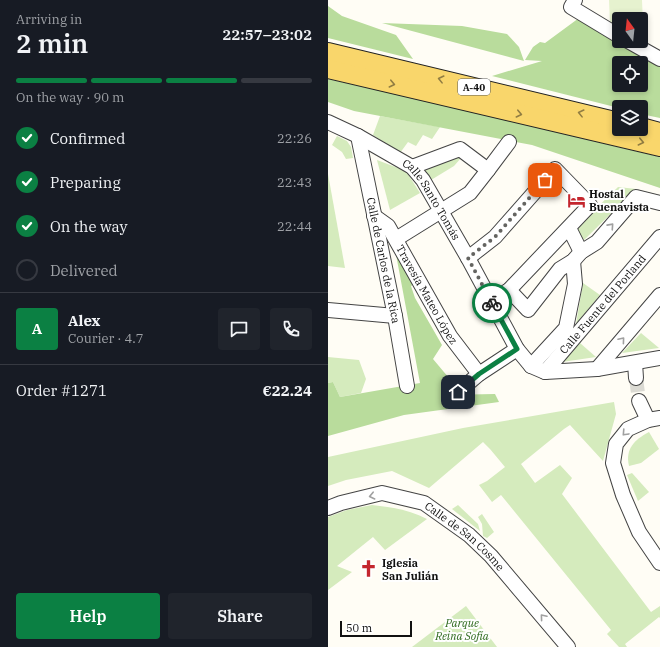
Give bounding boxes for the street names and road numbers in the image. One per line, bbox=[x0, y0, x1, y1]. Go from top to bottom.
road number: A-40 bbox=[458, 79, 490, 95]
street label: Calle Santo Tomás bbox=[400, 156, 463, 243]
street label: Calle de Carlos de la Rica bbox=[364, 196, 403, 324]
street label: Travesía Mateo López bbox=[393, 242, 461, 347]
street label: Calle Fuente del Porland bbox=[556, 251, 649, 357]
street label: Calle de San Cosme bbox=[422, 499, 508, 574]

